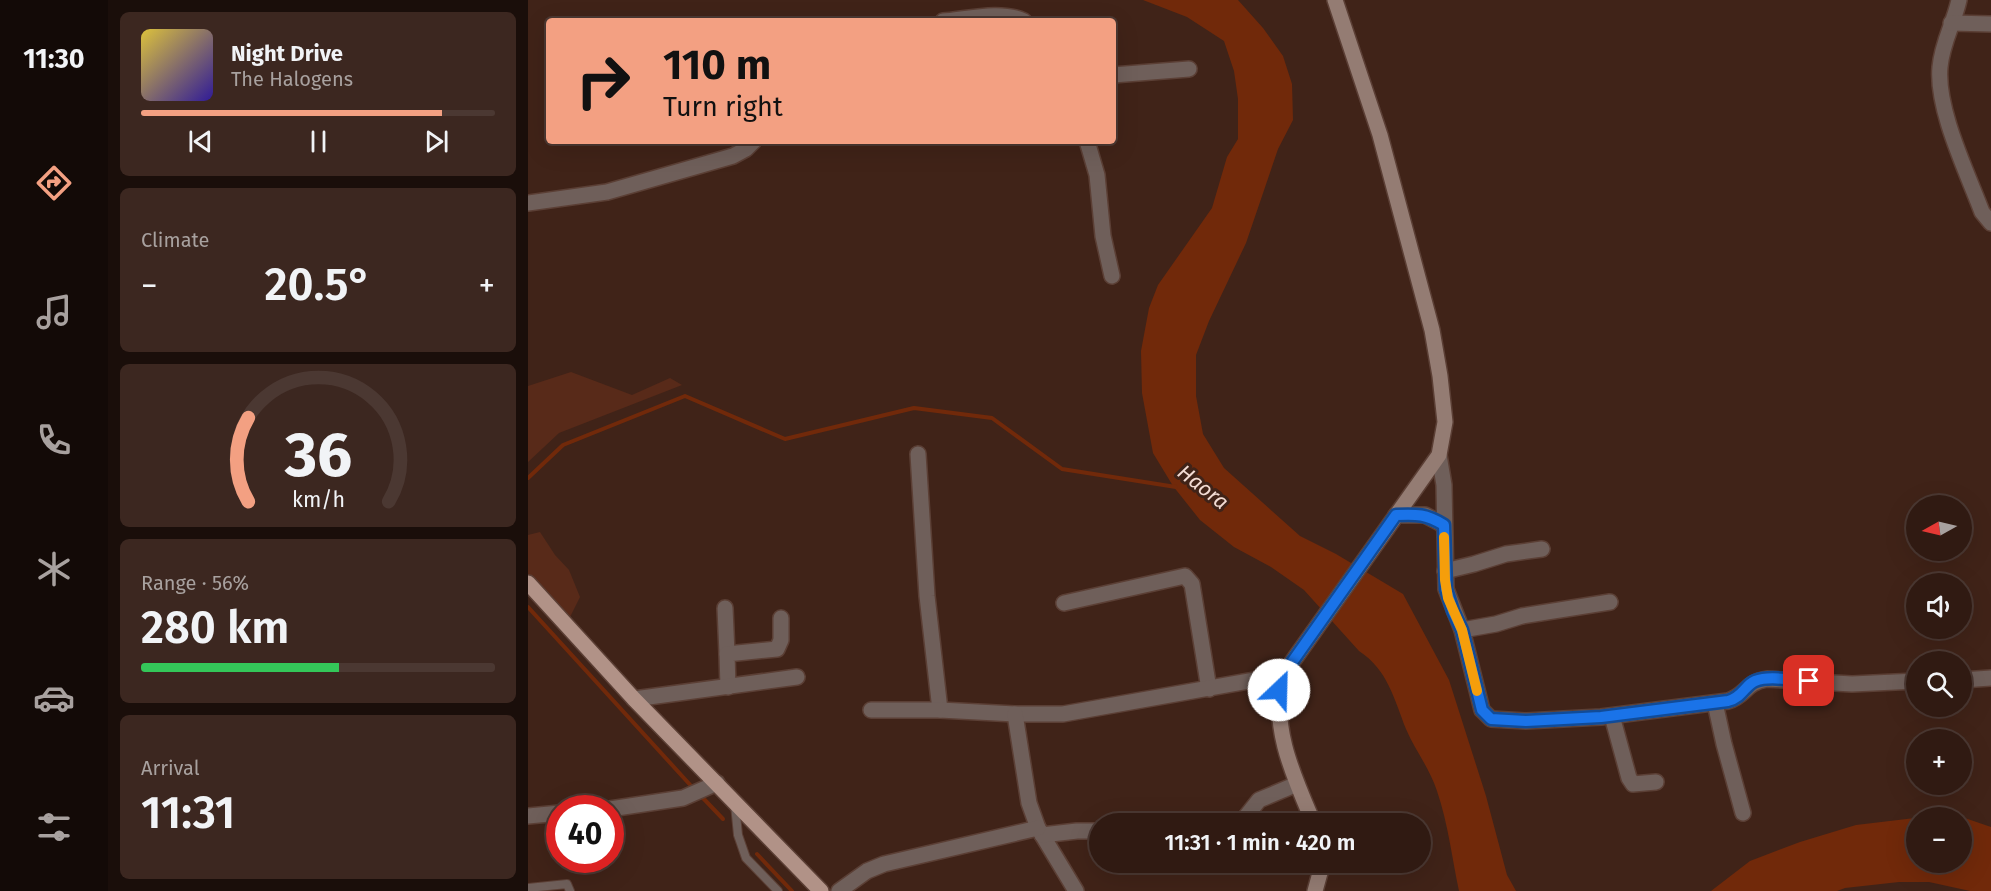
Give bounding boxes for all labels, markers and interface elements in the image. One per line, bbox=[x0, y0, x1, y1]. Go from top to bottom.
text: Night Drive bbox=[231, 40, 343, 67]
text: 110 m bbox=[663, 40, 771, 90]
icon: right bbox=[564, 42, 642, 120]
text: 11:30 bbox=[23, 43, 85, 75]
text: The Halogens bbox=[231, 67, 353, 91]
text: Turn right bbox=[663, 91, 783, 123]
icon: previous bbox=[184, 125, 217, 158]
icon: pause bbox=[302, 125, 335, 158]
icon: next bbox=[420, 125, 453, 158]
icon: directions bbox=[33, 162, 75, 204]
text: Climate bbox=[141, 228, 209, 252]
text: 20.5° bbox=[264, 258, 372, 312]
text: − bbox=[141, 266, 158, 306]
text: + bbox=[479, 266, 495, 306]
icon: music bbox=[33, 291, 75, 333]
icon: phone bbox=[33, 419, 75, 461]
text: 36 bbox=[283, 419, 352, 494]
water label: Haora bbox=[1172, 459, 1234, 515]
text: km/h bbox=[291, 488, 345, 514]
north arrow bbox=[1906, 495, 1972, 561]
map controls bbox=[1906, 495, 1972, 873]
icon: climate bbox=[33, 548, 75, 590]
text: Range · 56% bbox=[141, 571, 249, 595]
button: sound bbox=[1906, 573, 1972, 639]
text: 280 km bbox=[141, 601, 289, 655]
button: search bbox=[1906, 651, 1972, 717]
pin bbox=[1783, 655, 1834, 706]
position arrow bbox=[1247, 658, 1311, 722]
icon: arrive bbox=[1792, 664, 1825, 697]
icon: car bbox=[33, 677, 75, 719]
button: + bbox=[1906, 729, 1972, 795]
text: Arrival bbox=[141, 756, 200, 780]
text: 11:31 bbox=[141, 786, 235, 840]
speed limit sign: 40 bbox=[546, 795, 624, 873]
icon: filters bbox=[33, 806, 75, 848]
button: − bbox=[1906, 807, 1972, 873]
text: 11:31 · 1 min · 420 m bbox=[1164, 829, 1356, 856]

